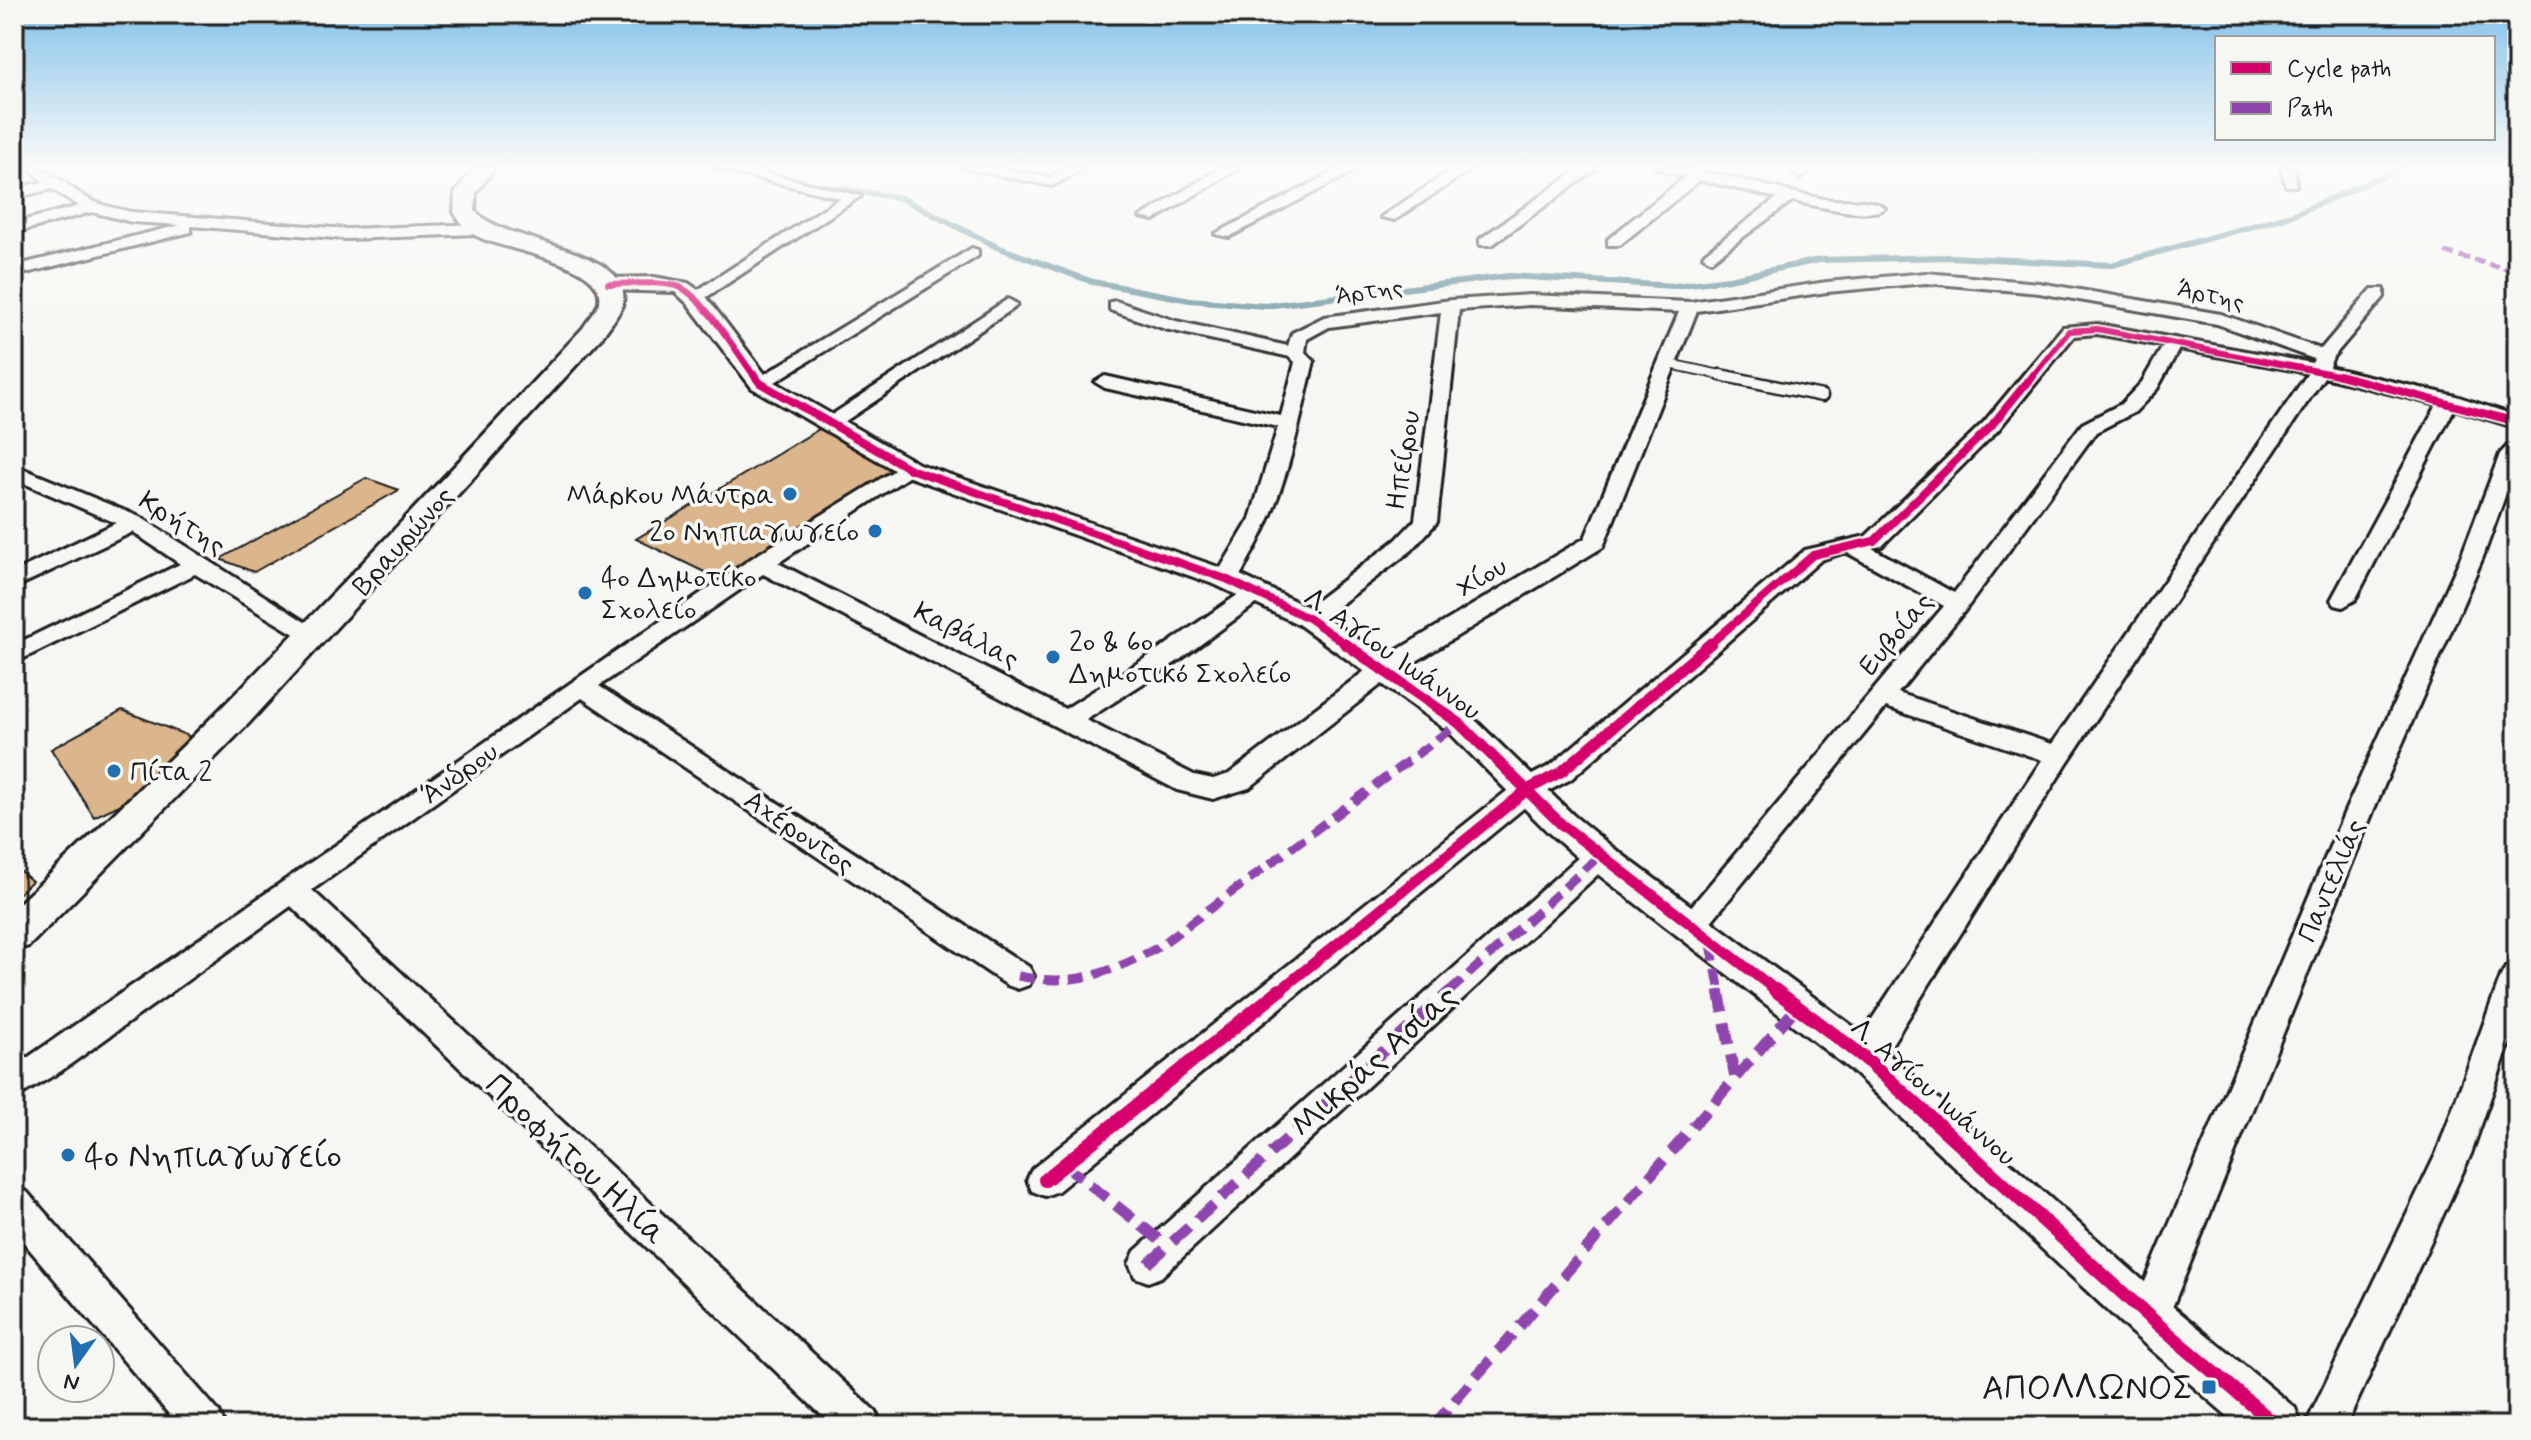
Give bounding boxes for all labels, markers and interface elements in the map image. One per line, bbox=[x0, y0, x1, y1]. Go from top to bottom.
legend bbox=[2215, 36, 2495, 140]
text: Cycle path bbox=[2287, 54, 2392, 85]
text: Path bbox=[2287, 94, 2333, 125]
street label: Άρτης bbox=[1334, 272, 1405, 313]
street label: Άρτης bbox=[2174, 274, 2247, 319]
street label: Ηπείρου bbox=[1378, 408, 1431, 513]
place label: Μάρκου Μάντρα bbox=[566, 478, 774, 515]
street label: Βραυρώνος bbox=[345, 479, 463, 604]
street label: Κρήτης bbox=[131, 483, 232, 565]
marker: Μάρκου Μάντρα bbox=[781, 485, 799, 503]
place label: 2ο Νηπιαγωγείο bbox=[649, 515, 859, 552]
marker: 2ο Νηπιαγωγείο bbox=[866, 522, 884, 540]
street label: Χίου bbox=[1450, 549, 1515, 608]
place label: 4ο Δημοτίκο Σχολείο bbox=[601, 561, 757, 630]
street label: Λ. Αγίου Ιωάννου bbox=[1295, 580, 1488, 730]
marker: 4ο Δημοτίκο Σχολείο bbox=[576, 584, 594, 602]
street label: Ευβοίας bbox=[1851, 585, 1943, 684]
street label: Καβάλας bbox=[907, 594, 1025, 679]
place label: 2ο & 6ο Δημοτικό Σχολείο bbox=[1069, 625, 1291, 694]
marker: 2ο & 6ο Δημοτικό Σχολείο bbox=[1044, 648, 1062, 666]
street label: Άνδρου bbox=[415, 734, 506, 814]
place label: Πίτα 2 bbox=[130, 755, 213, 792]
marker: Πίτα 2 bbox=[105, 762, 123, 780]
street label: Αχέροντος bbox=[736, 782, 861, 884]
street label: Παντελιάς bbox=[2290, 814, 2375, 948]
street label: Μικράς Ασίας bbox=[1282, 975, 1468, 1149]
street label: Λ. Αγίου Ιωάννου bbox=[1841, 1010, 2023, 1175]
street label: Προφήτου Ηλία bbox=[475, 1064, 676, 1256]
place label: 4ο Νηπιαγωγείο bbox=[84, 1135, 342, 1180]
marker: 4ο Νηπιαγωγείο bbox=[59, 1146, 77, 1164]
north arrow bbox=[36, 1324, 116, 1404]
text: N bbox=[61, 1366, 82, 1397]
place label: ΑΠΟΛΛΩΝΟΣ bbox=[1982, 1367, 2193, 1412]
marker: ΑΠΟΛΛΩΝΟΣ bbox=[2200, 1378, 2218, 1396]

